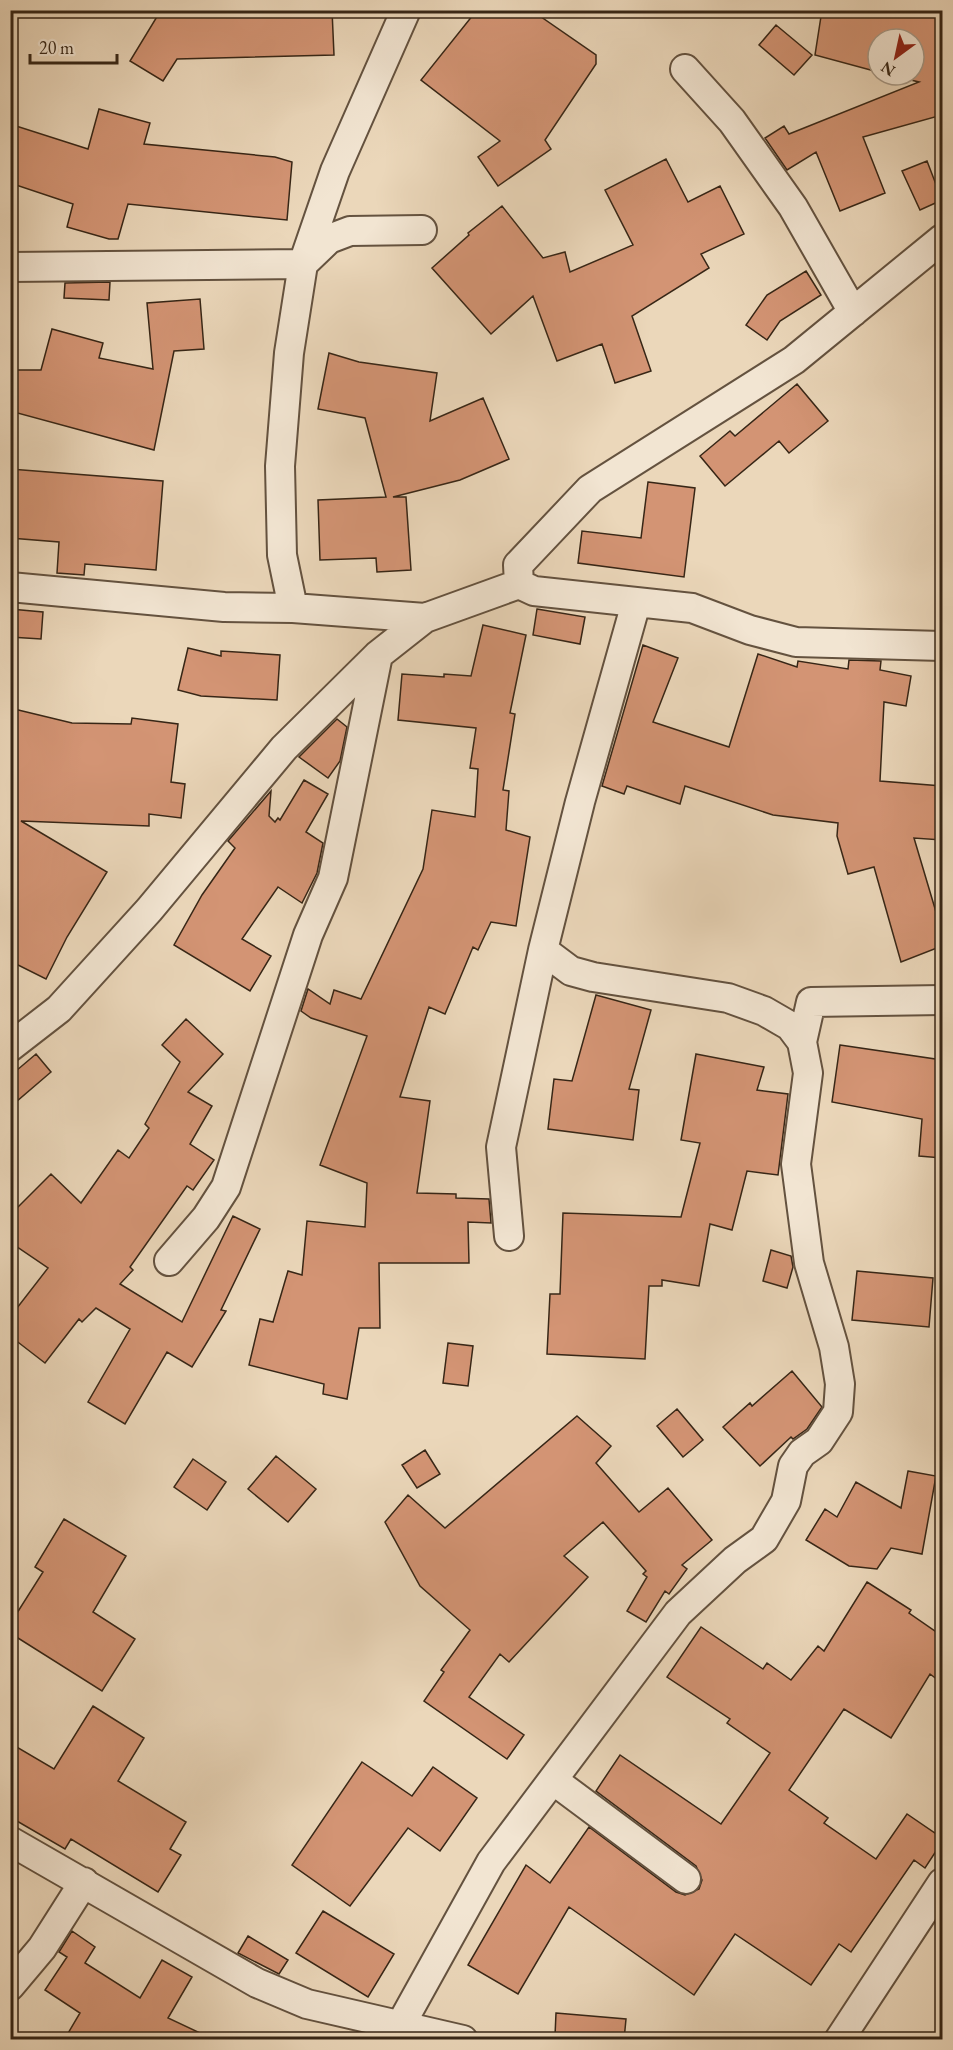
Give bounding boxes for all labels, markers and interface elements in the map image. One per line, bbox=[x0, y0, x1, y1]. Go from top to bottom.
scale bar bbox=[30, 27, 117, 65]
north arrow bbox=[866, 27, 926, 87]
text: 20 m bbox=[39, 36, 74, 59]
text: N bbox=[877, 57, 899, 81]

